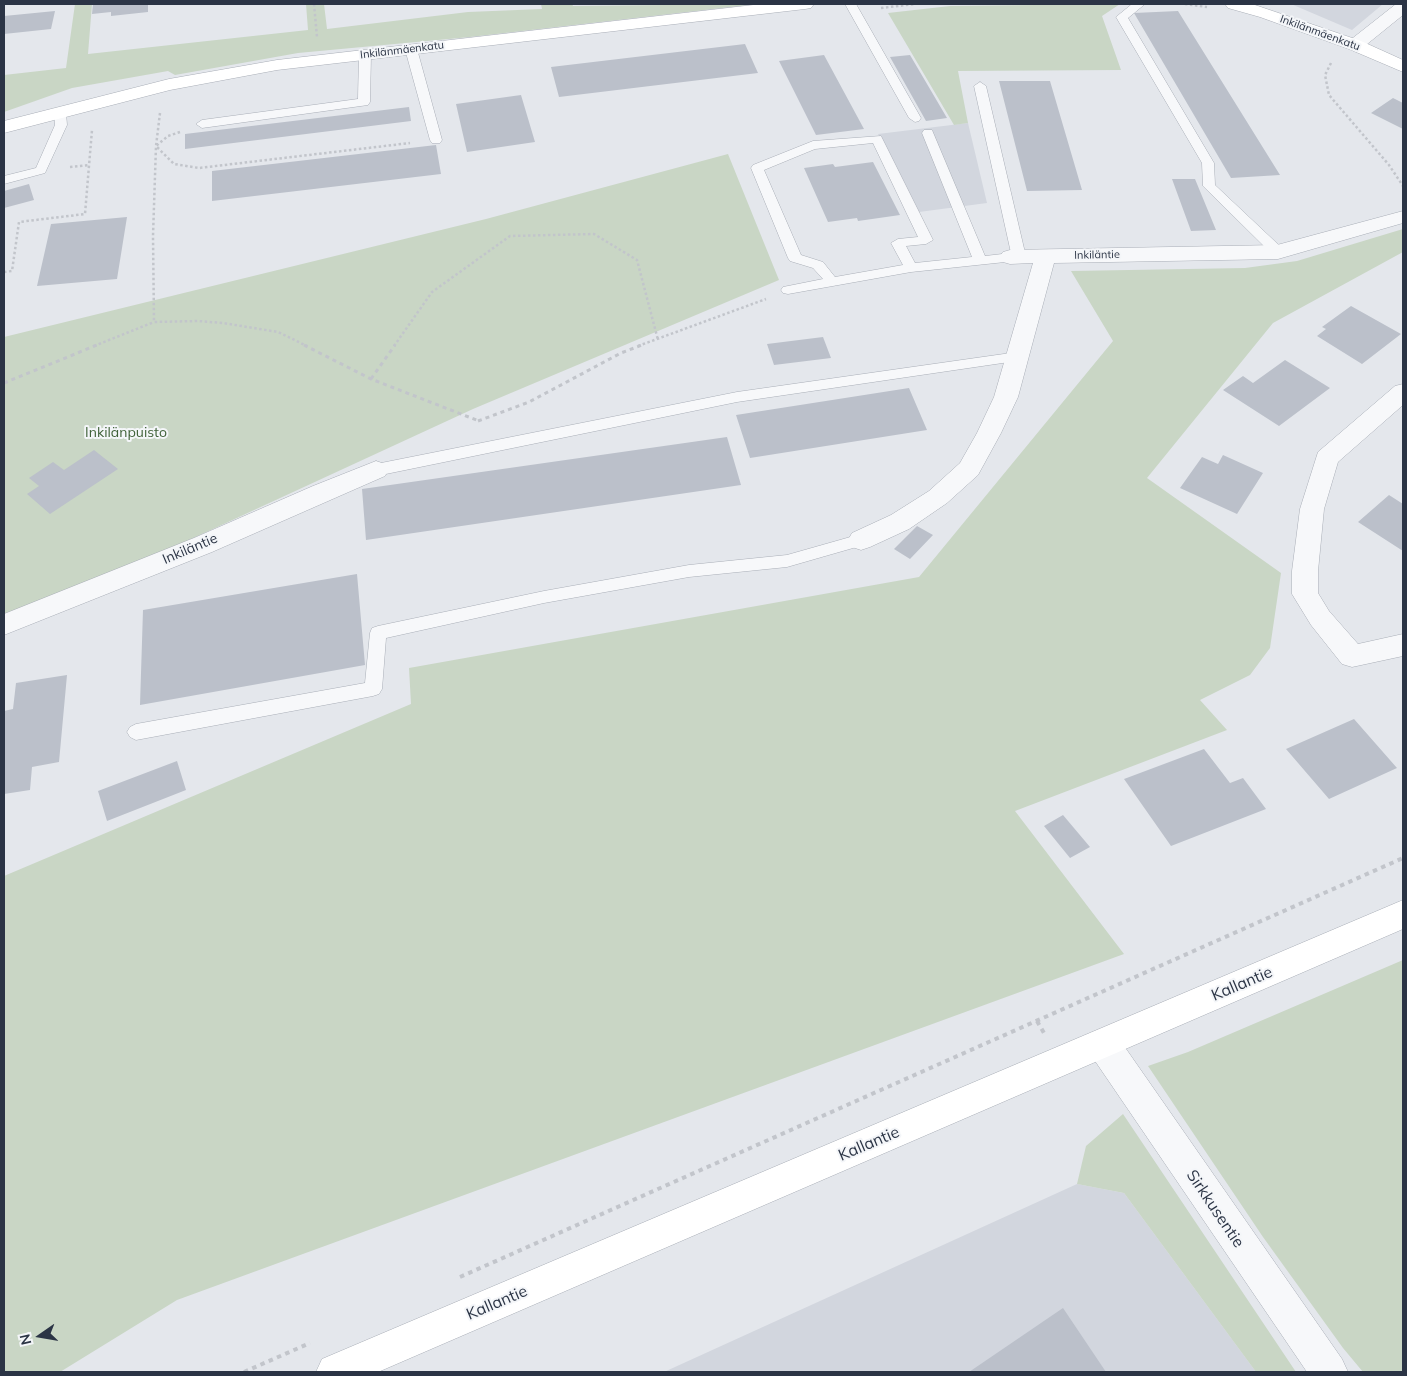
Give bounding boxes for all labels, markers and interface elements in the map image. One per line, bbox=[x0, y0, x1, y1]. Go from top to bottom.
street label: Inkilänmäenkatu bbox=[1278, 12, 1362, 54]
street label: Inkilänmäenkatu bbox=[359, 38, 445, 62]
street label: Inkiläntie bbox=[1074, 248, 1120, 262]
park label: Inkilänpuisto bbox=[85, 425, 167, 441]
street label: Inkiläntie bbox=[160, 530, 220, 568]
street label: Kallantie bbox=[1209, 963, 1275, 1005]
street label: Kallantie bbox=[836, 1123, 902, 1165]
street label: Sirkkusentie bbox=[1182, 1167, 1248, 1251]
street label: Kallantie bbox=[464, 1282, 530, 1324]
north arrow bbox=[15, 1311, 65, 1361]
text: N bbox=[15, 1332, 35, 1347]

